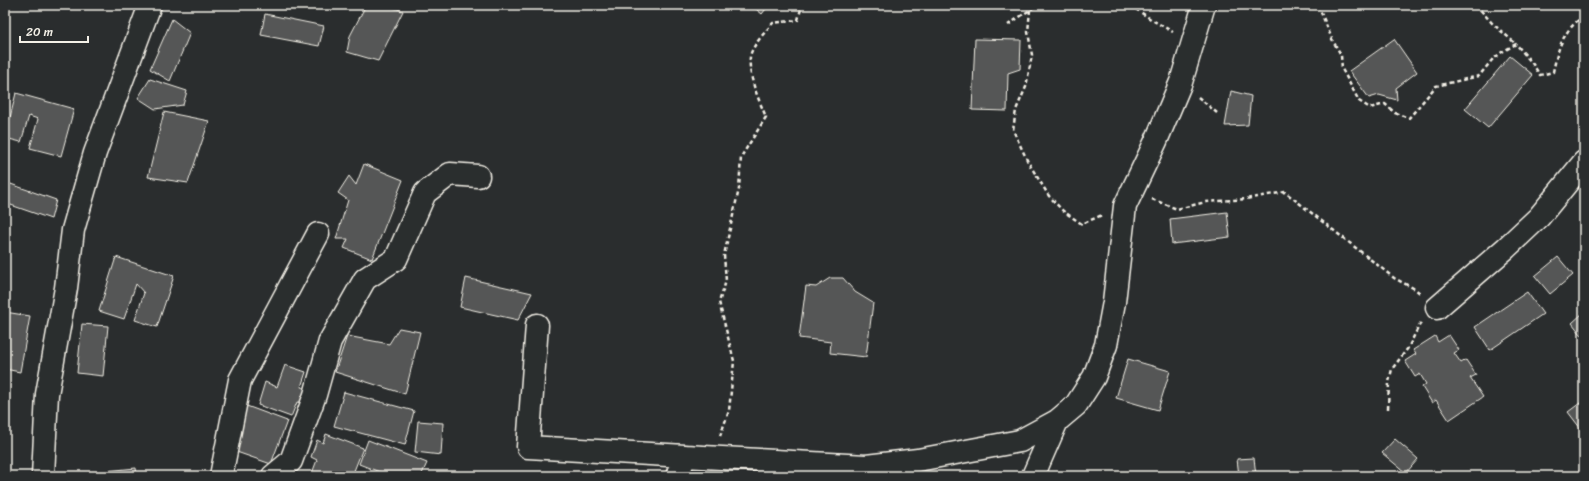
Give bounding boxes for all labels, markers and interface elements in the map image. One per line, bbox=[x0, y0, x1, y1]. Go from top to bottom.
scale bar bbox=[20, 18, 88, 44]
text: 20 m bbox=[26, 21, 53, 43]

